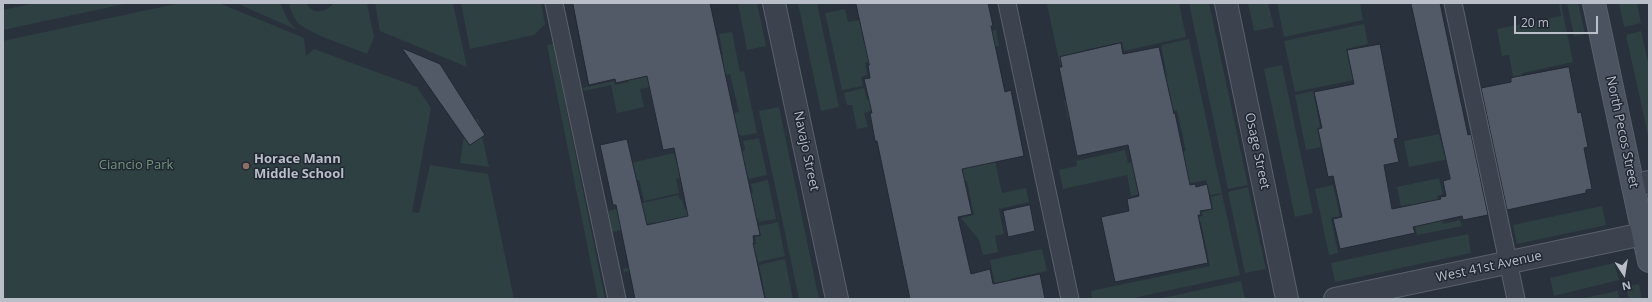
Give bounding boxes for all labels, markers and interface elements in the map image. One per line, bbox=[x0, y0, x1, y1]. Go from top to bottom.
scale bar bbox=[1516, 8, 1600, 34]
text: 20 m bbox=[1521, 14, 1549, 31]
street label: North Pecos Street bbox=[1603, 75, 1641, 189]
street label: Navajo Street bbox=[790, 110, 822, 192]
street label: Osage Street bbox=[1241, 111, 1273, 191]
place label: Horace Mann Middle School bbox=[254, 151, 344, 182]
park label: Ciancio Park bbox=[99, 157, 173, 173]
marker: Horace Mann Middle School bbox=[241, 161, 251, 171]
street label: West 41st Avenue bbox=[1435, 248, 1543, 286]
north arrow bbox=[1604, 254, 1644, 294]
text: N bbox=[1621, 278, 1633, 294]

